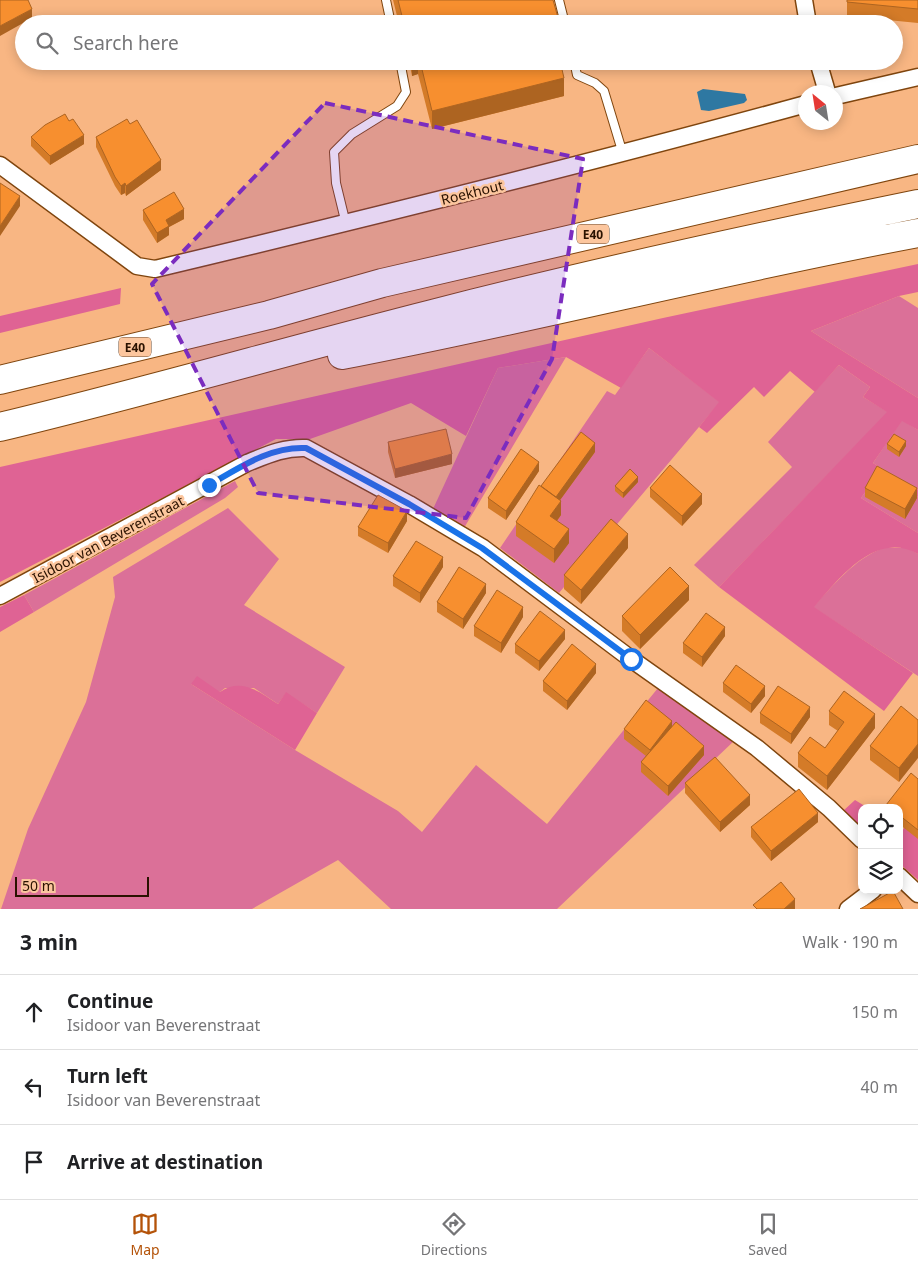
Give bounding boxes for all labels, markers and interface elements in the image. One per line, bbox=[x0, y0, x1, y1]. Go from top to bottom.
search box bbox=[15, 15, 903, 70]
icon: search bbox=[33, 29, 61, 57]
text: Search here bbox=[73, 30, 179, 56]
north arrow bbox=[798, 85, 843, 130]
street label: Roekhout bbox=[439, 175, 505, 209]
road number: E40 bbox=[577, 224, 609, 243]
road number: E40 bbox=[119, 338, 151, 357]
route end bbox=[198, 474, 221, 497]
street label: Isidoor van Beverenstraat bbox=[29, 491, 187, 587]
route start bbox=[620, 648, 643, 671]
map controls bbox=[858, 804, 903, 894]
button: locate bbox=[858, 804, 903, 849]
button: layers bbox=[858, 849, 903, 894]
scale bar bbox=[15, 874, 149, 897]
text: 50 m bbox=[22, 876, 55, 895]
text: 3 min bbox=[20, 928, 78, 956]
text: Walk · 190 m bbox=[803, 931, 898, 953]
text: Continue bbox=[67, 988, 153, 1014]
icon: ahead bbox=[20, 998, 48, 1026]
text: 150 m bbox=[851, 1001, 898, 1023]
text: Isidoor van Beverenstraat bbox=[67, 1014, 260, 1036]
text: Turn left bbox=[67, 1063, 148, 1089]
icon: left bbox=[20, 1073, 48, 1101]
text: 40 m bbox=[861, 1076, 898, 1098]
text: Isidoor van Beverenstraat bbox=[67, 1089, 260, 1111]
icon: arrive bbox=[20, 1148, 48, 1176]
text: Arrive at destination bbox=[67, 1149, 263, 1175]
tab: Map bbox=[131, 1210, 160, 1259]
tab: Directions bbox=[421, 1210, 487, 1259]
tab: Saved bbox=[748, 1210, 787, 1259]

